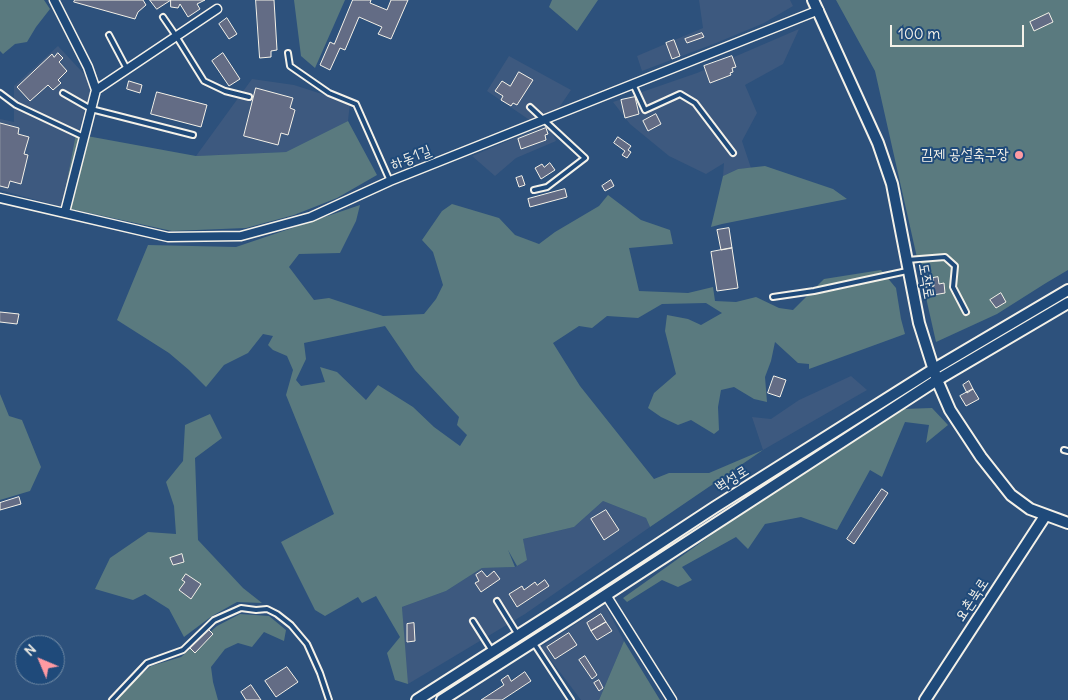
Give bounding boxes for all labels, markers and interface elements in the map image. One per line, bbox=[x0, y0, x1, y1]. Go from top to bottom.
scale bar bbox=[893, 15, 1027, 47]
text: 100 m bbox=[898, 24, 940, 43]
street label: 하동1길 bbox=[388, 142, 434, 174]
place label: 김제 공설축구장 bbox=[921, 146, 1009, 164]
marker: 김제 공설축구장 bbox=[1013, 149, 1025, 161]
street label: 도작로 bbox=[914, 262, 938, 300]
street label: 벽성로 bbox=[712, 462, 752, 496]
street label: 요촌북로 bbox=[951, 575, 993, 625]
north arrow bbox=[15, 635, 65, 685]
text: N bbox=[20, 640, 40, 660]

